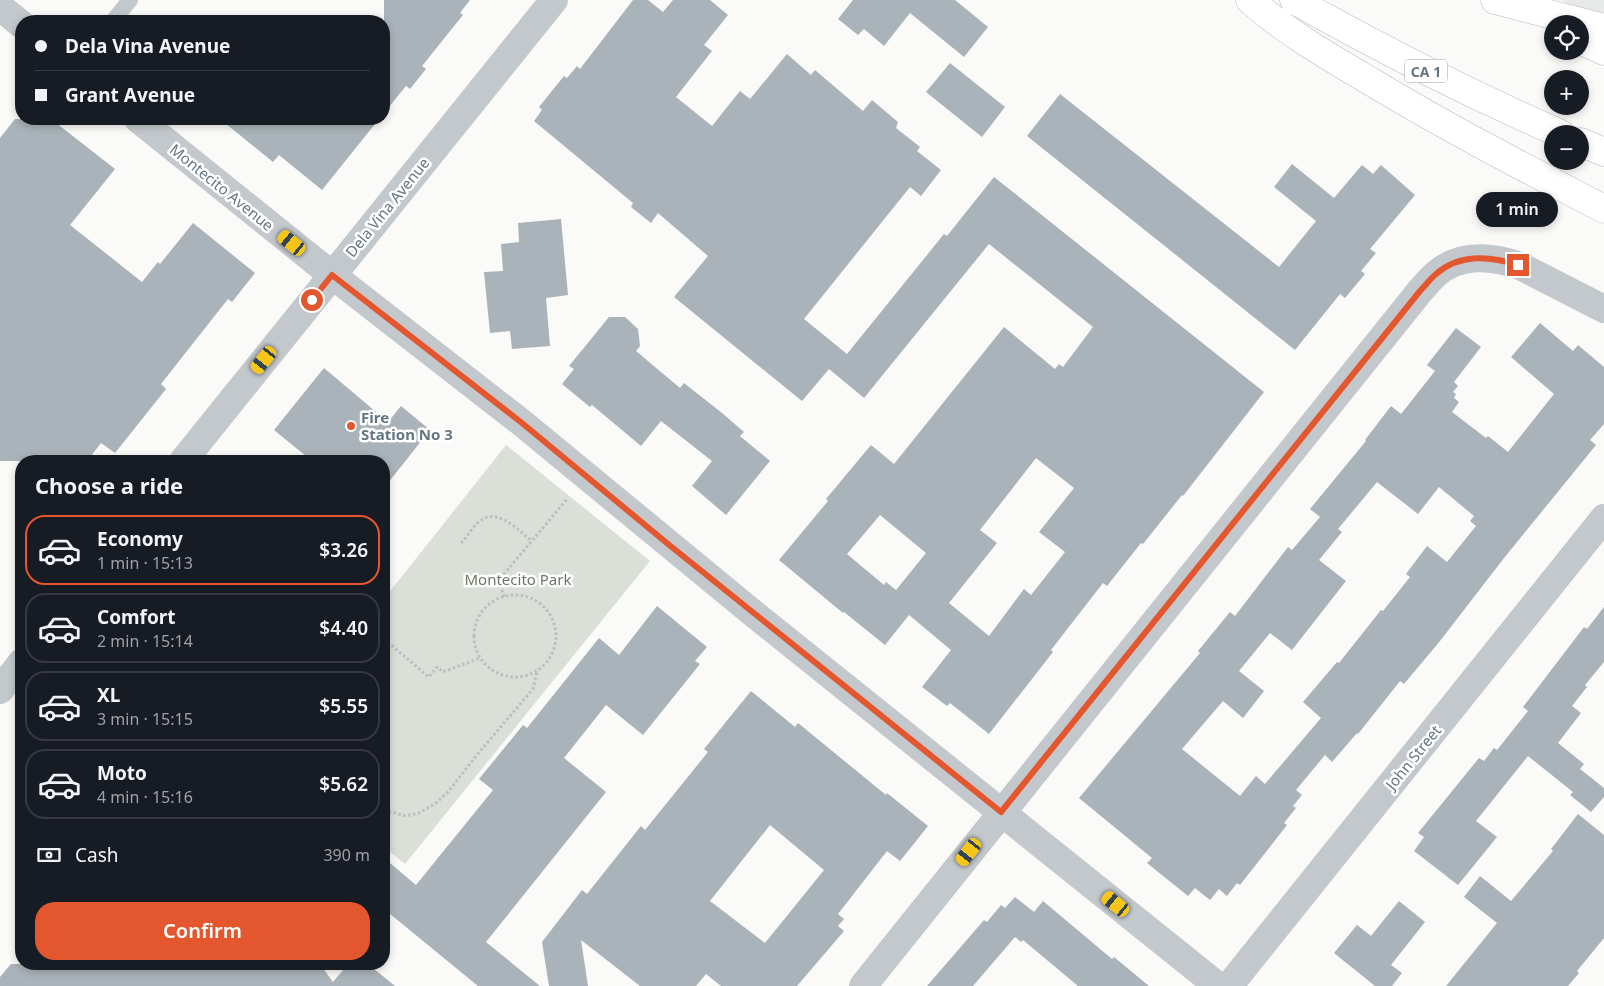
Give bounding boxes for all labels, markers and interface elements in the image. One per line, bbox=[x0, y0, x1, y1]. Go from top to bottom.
map controls bbox=[1544, 15, 1589, 170]
button: locate bbox=[1544, 15, 1589, 60]
text: Dela Vina Avenue bbox=[65, 33, 230, 59]
road number: CA 1 bbox=[1405, 59, 1447, 82]
button: + bbox=[1544, 70, 1589, 115]
text: Grant Avenue bbox=[65, 82, 195, 108]
button: − bbox=[1544, 125, 1589, 170]
street label: Montecito Avenue bbox=[166, 139, 278, 235]
street label: Dela Vina Avenue bbox=[341, 153, 433, 261]
callout: 1 min bbox=[1477, 192, 1559, 228]
text: 1 min bbox=[1495, 198, 1539, 220]
car bbox=[275, 228, 308, 258]
route end bbox=[1507, 254, 1529, 276]
route start bbox=[301, 289, 323, 311]
car bbox=[248, 344, 279, 376]
place label: Fire Station No 3 bbox=[361, 407, 453, 444]
marker: Fire Station No 3 bbox=[345, 420, 357, 432]
text: Choose a ride bbox=[35, 470, 183, 500]
text: Economy bbox=[97, 526, 183, 552]
icon: car bbox=[37, 528, 82, 573]
text: $3.26 bbox=[319, 537, 368, 563]
text: 1 min · 15:13 bbox=[97, 552, 193, 574]
park label: Montecito Park bbox=[465, 569, 571, 589]
text: Comfort bbox=[97, 604, 176, 630]
icon: car bbox=[37, 606, 82, 651]
text: $4.40 bbox=[319, 615, 368, 641]
text: 2 min · 15:14 bbox=[97, 630, 193, 652]
text: XL bbox=[97, 682, 120, 708]
icon: car bbox=[37, 684, 82, 729]
text: $5.55 bbox=[319, 693, 368, 719]
text: 3 min · 15:15 bbox=[97, 708, 193, 730]
street label: John Street bbox=[1380, 720, 1446, 795]
text: Moto bbox=[97, 760, 147, 786]
icon: car bbox=[37, 762, 82, 807]
text: $5.62 bbox=[319, 771, 368, 797]
text: 4 min · 15:16 bbox=[97, 786, 193, 808]
car bbox=[953, 836, 984, 868]
icon: cash bbox=[35, 841, 63, 869]
text: Cash bbox=[75, 842, 119, 868]
text: 390 m bbox=[323, 844, 370, 866]
car bbox=[1099, 889, 1132, 919]
button: Confirm bbox=[35, 902, 370, 960]

